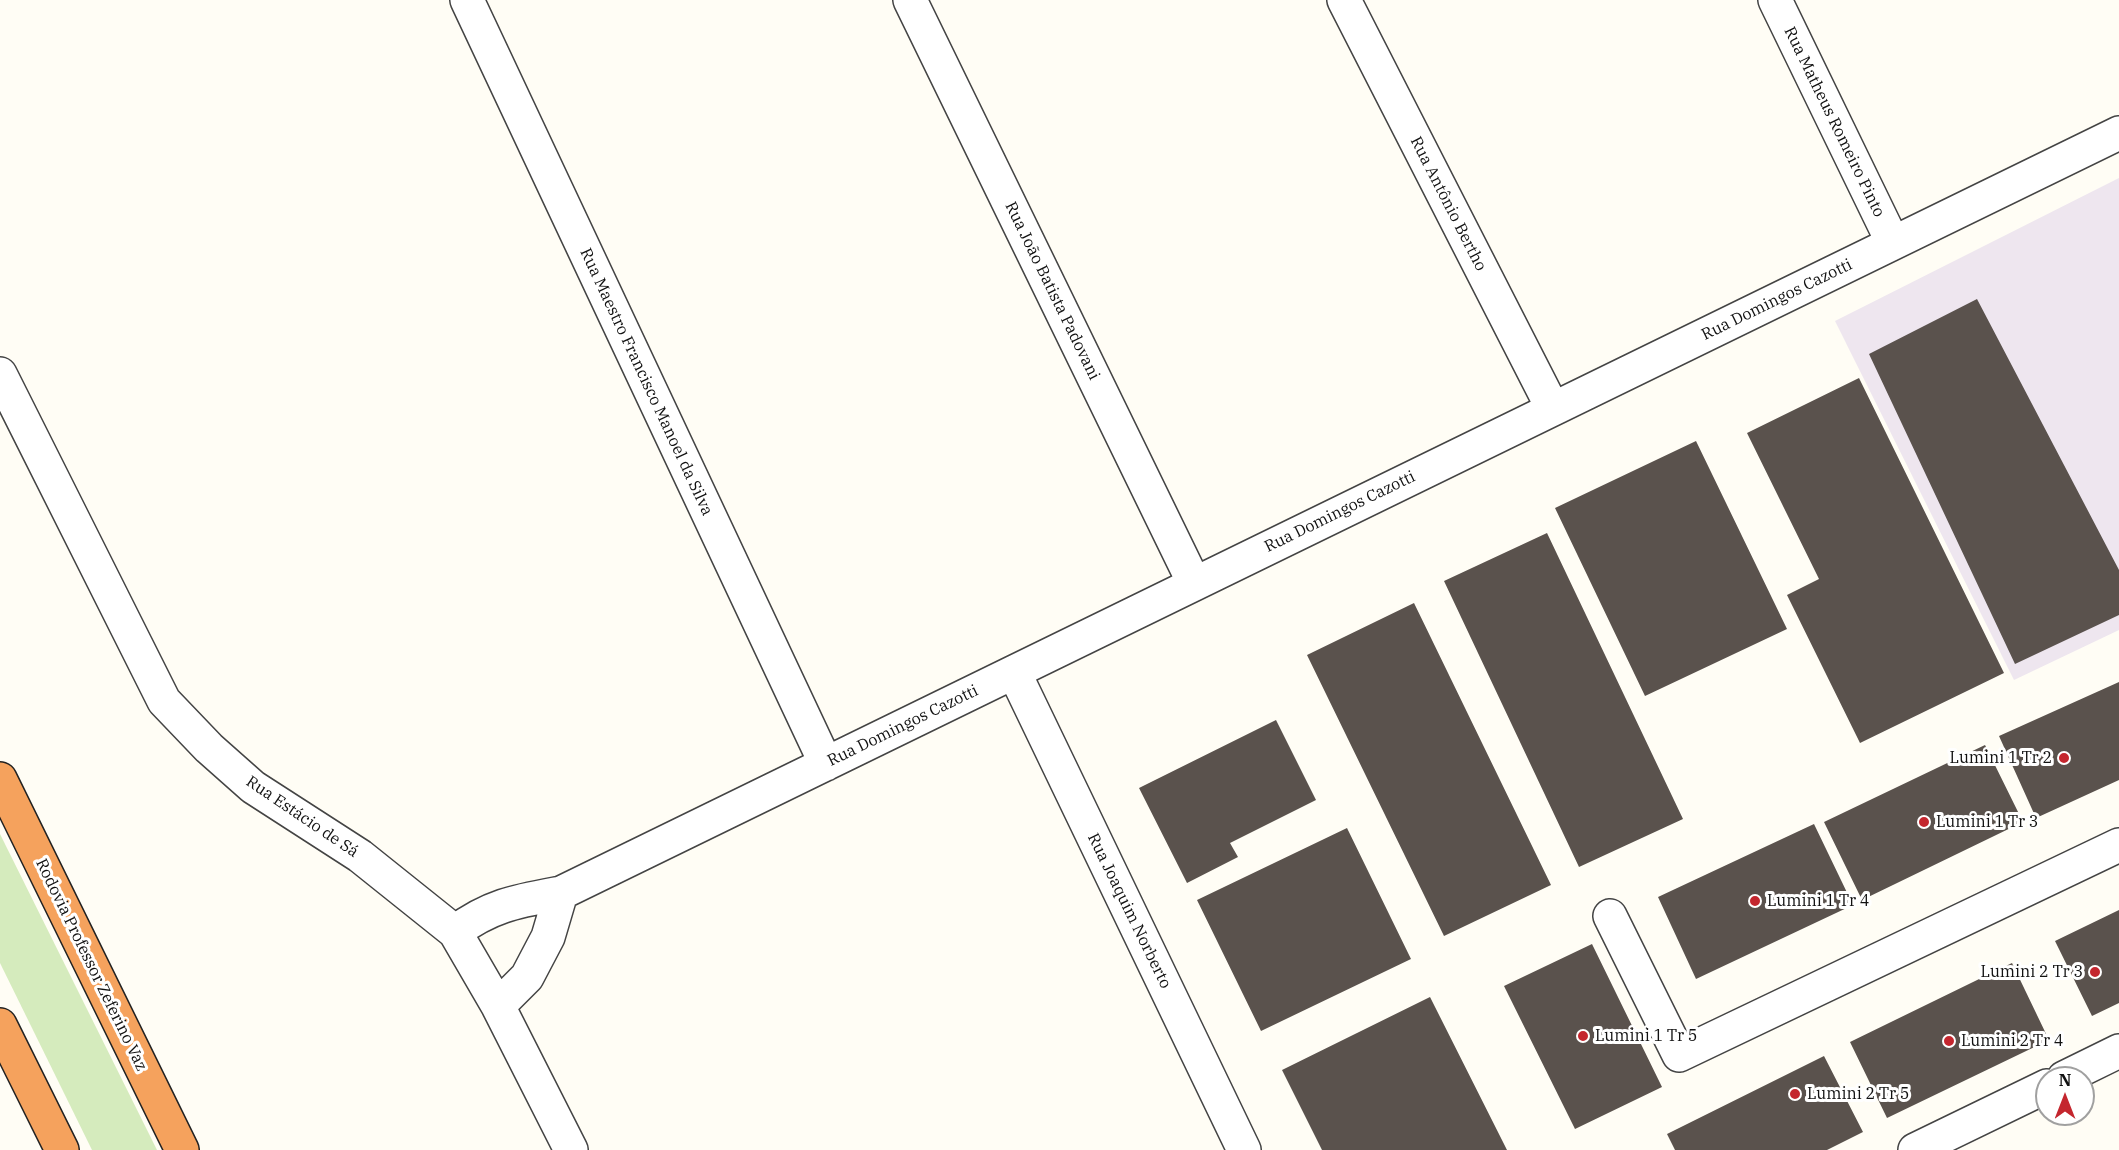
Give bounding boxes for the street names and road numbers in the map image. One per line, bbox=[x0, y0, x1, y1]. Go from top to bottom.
street label: Rua Matheus Romeiro Pinto bbox=[1779, 24, 1889, 220]
street label: Rua Antônio Bertho bbox=[1406, 134, 1490, 274]
street label: Rua João Batista Padovani bbox=[1000, 199, 1104, 383]
street label: Rua Maestro Francisco Manoel da Silva bbox=[575, 245, 717, 519]
street label: Rua Domingos Cazotti bbox=[1699, 255, 1855, 345]
street label: Rua Domingos Cazotti bbox=[1262, 467, 1418, 557]
street label: Rua Domingos Cazotti bbox=[825, 681, 981, 771]
street label: Rua Estácio de Sá bbox=[242, 772, 362, 862]
street label: Rua Joaquim Norberto bbox=[1083, 830, 1175, 992]
street label: Rodovia Professor Zeferino Vaz bbox=[31, 856, 151, 1074]

